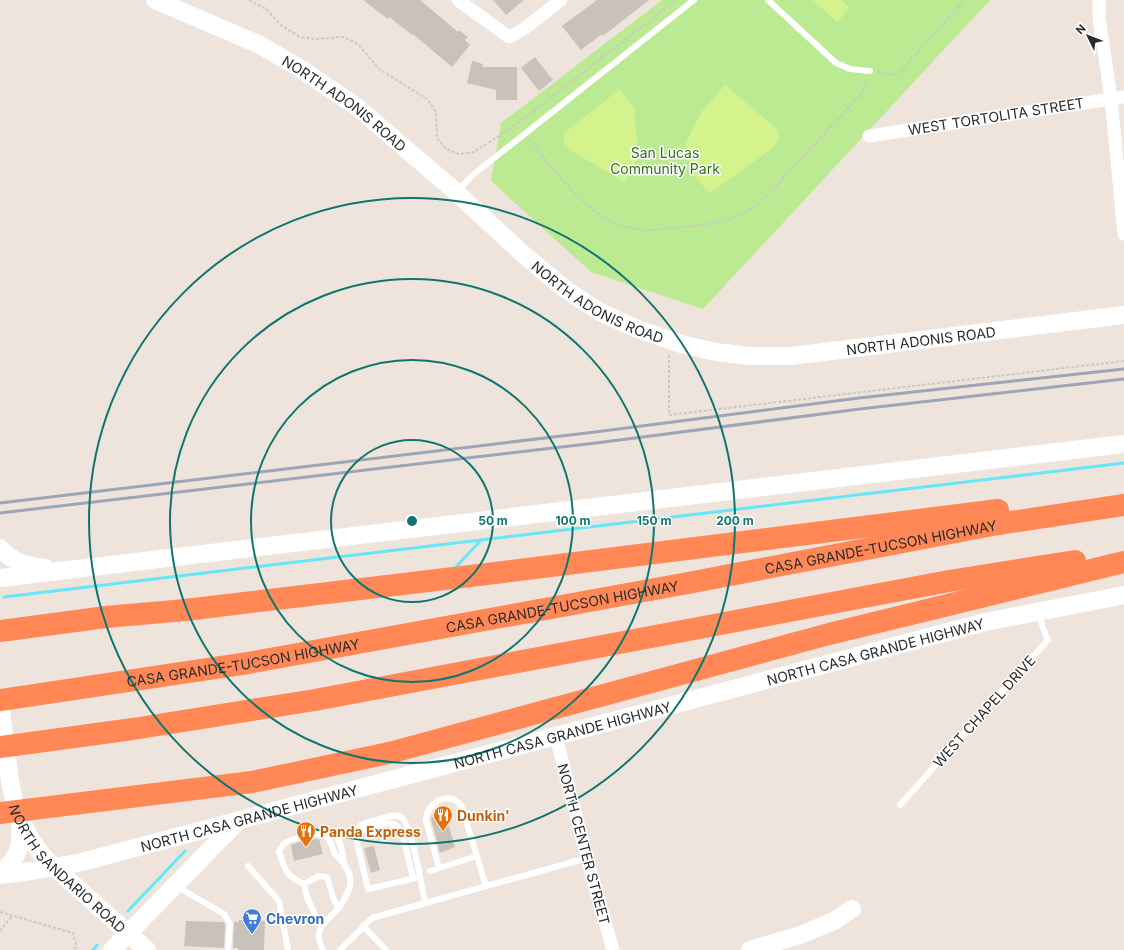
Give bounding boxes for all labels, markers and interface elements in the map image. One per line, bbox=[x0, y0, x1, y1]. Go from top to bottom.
north arrow bbox=[1068, 16, 1108, 56]
text: N bbox=[1073, 21, 1089, 37]
street label: NORTH ADONIS ROAD bbox=[279, 52, 410, 154]
street label: WEST TORTOLITA STREET bbox=[907, 94, 1085, 138]
park label: San Lucas Community Park bbox=[610, 144, 720, 177]
street label: NORTH ADONIS ROAD bbox=[529, 257, 666, 346]
street label: NORTH ADONIS ROAD bbox=[845, 322, 997, 358]
text: 50 m bbox=[478, 513, 508, 528]
text: 100 m bbox=[555, 513, 591, 528]
text: 150 m bbox=[637, 513, 671, 528]
text: 200 m bbox=[716, 513, 754, 528]
centre of rings bbox=[405, 514, 419, 528]
street label: CASA GRANDE-TUCSON HIGHWAY bbox=[763, 516, 999, 577]
street label: CASA GRANDE-TUCSON HIGHWAY bbox=[444, 576, 680, 635]
street label: NORTH CASA GRANDE HIGHWAY bbox=[765, 614, 986, 688]
street label: CASA GRANDE-TUCSON HIGHWAY bbox=[125, 634, 361, 690]
street label: WEST CHAPEL DRIVE bbox=[929, 652, 1039, 770]
street label: NORTH CASA GRANDE HIGHWAY bbox=[452, 697, 673, 771]
street label: NORTH CENTER STREET bbox=[554, 762, 614, 926]
street label: NORTH CASA GRANDE HIGHWAY bbox=[139, 780, 360, 855]
street label: NORTH SANDARIO ROAD bbox=[6, 803, 130, 936]
restaurant icon: Dunkin' bbox=[432, 804, 454, 832]
place label: Dunkin' bbox=[457, 807, 510, 824]
restaurant icon: Panda Express bbox=[295, 820, 317, 848]
place label: Panda Express bbox=[320, 823, 421, 840]
supermarket icon: Chevron bbox=[241, 907, 263, 935]
place label: Chevron bbox=[266, 910, 324, 927]

